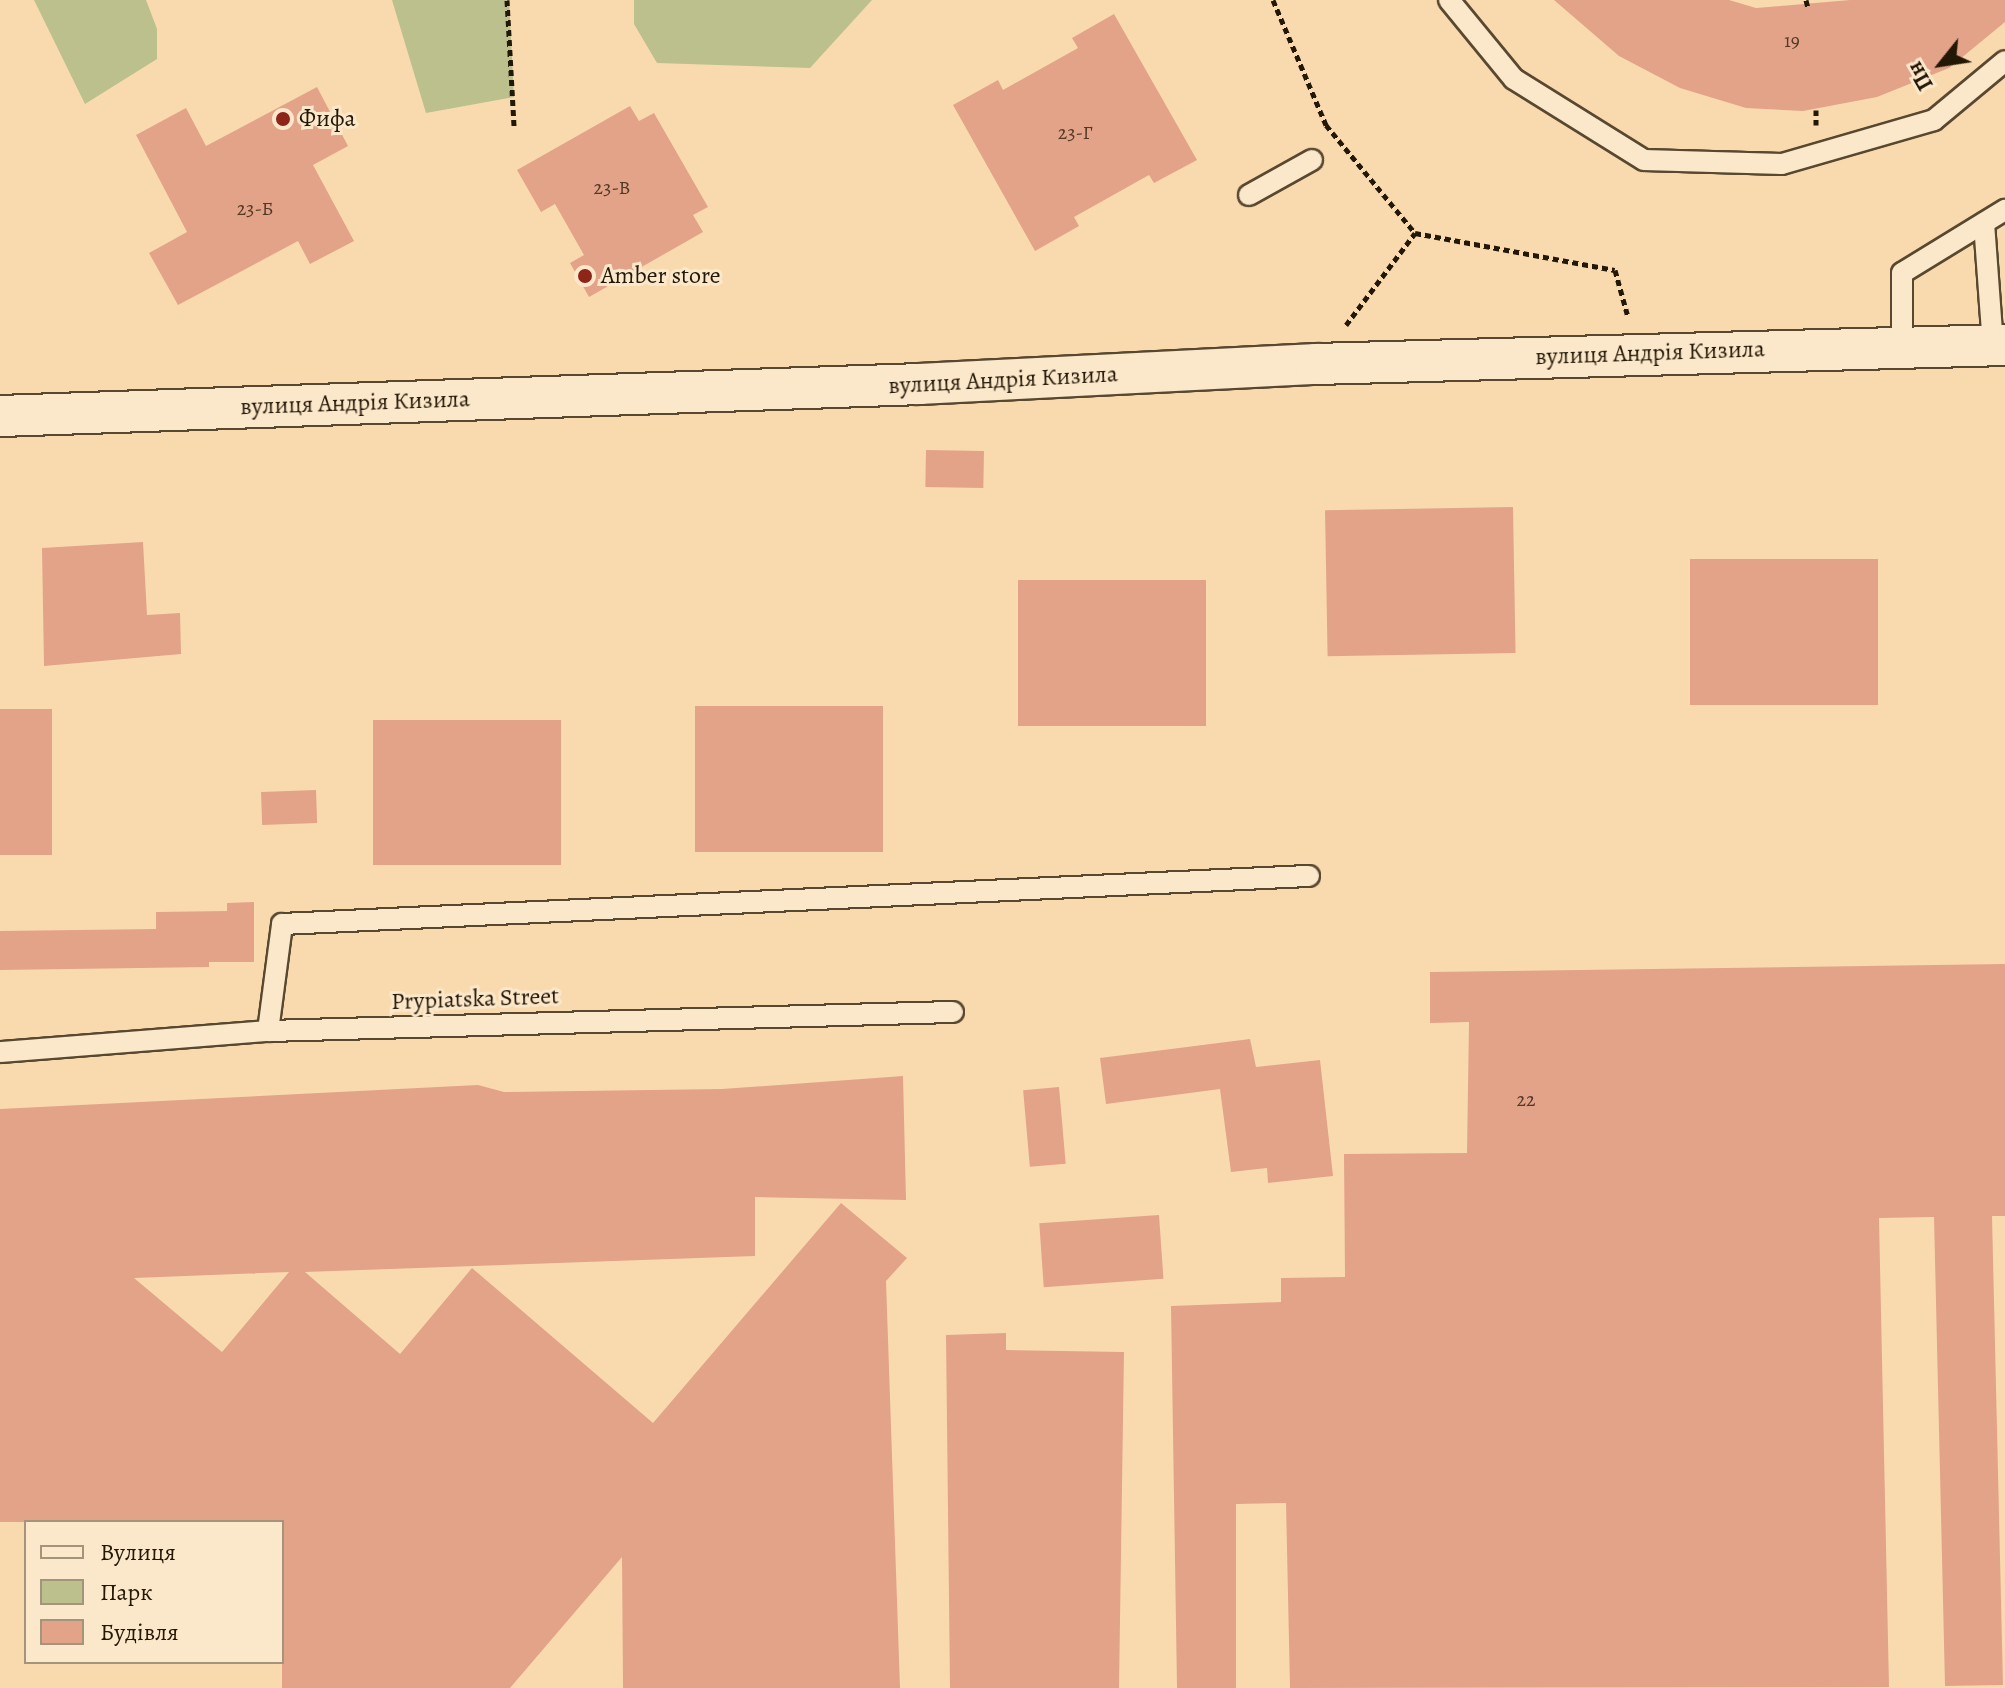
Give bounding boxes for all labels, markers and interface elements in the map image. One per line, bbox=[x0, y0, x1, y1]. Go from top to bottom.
north arrow bbox=[1901, 24, 1981, 104]
house number: 19 bbox=[1784, 28, 1800, 52]
text: Пн bbox=[1900, 56, 1940, 96]
place label: Фифа bbox=[299, 105, 356, 133]
marker: Фифа bbox=[274, 110, 292, 128]
house number: 23-Г bbox=[1058, 120, 1092, 144]
house number: 23-В bbox=[594, 175, 630, 199]
house number: 23-Б bbox=[237, 196, 273, 220]
place label: Amber store bbox=[601, 262, 721, 290]
marker: Amber store bbox=[576, 267, 594, 285]
street label: вулиця Андрія Кизила bbox=[1535, 335, 1765, 371]
street label: вулиця Андрія Кизила bbox=[888, 360, 1118, 400]
street label: вулиця Андрія Кизила bbox=[240, 385, 470, 421]
street label: Prypiatska Street bbox=[391, 982, 559, 1016]
house number: 22 bbox=[1517, 1087, 1535, 1111]
legend bbox=[24, 1520, 284, 1664]
text: Вулиця bbox=[100, 1536, 176, 1568]
text: Парк bbox=[100, 1576, 153, 1608]
text: Будівля bbox=[100, 1616, 179, 1648]

